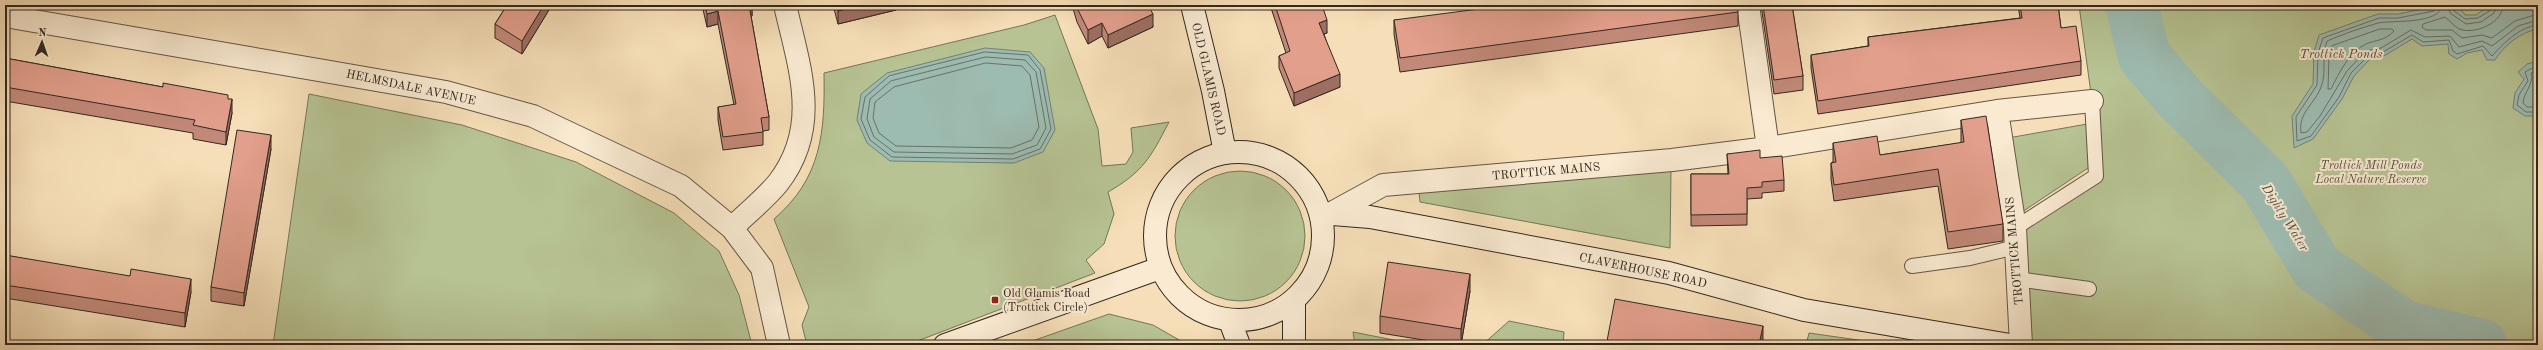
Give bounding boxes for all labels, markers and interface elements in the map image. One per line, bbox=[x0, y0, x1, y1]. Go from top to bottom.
north arrow bbox=[22, 22, 62, 62]
street label: OLD GLAMIS ROAD bbox=[1189, 22, 1227, 137]
text: N bbox=[38, 28, 47, 39]
water label: Trottick Ponds bbox=[2299, 48, 2383, 61]
street label: HELMSDALE AVENUE bbox=[345, 68, 477, 108]
park label: Trottick Mill Ponds Local Nature Reserve bbox=[2314, 160, 2427, 186]
street label: TROTTICK MAINS bbox=[1492, 161, 1601, 183]
water label: Dighty Water bbox=[2258, 181, 2311, 254]
street label: TROTTICK MAINS bbox=[2004, 196, 2026, 305]
street label: CLAVERHOUSE ROAD bbox=[1578, 252, 1708, 290]
place label: Old Glamis Road (Trottick Circle) bbox=[1003, 288, 1090, 314]
marker: Old Glamis Road (Trottick Circle) bbox=[990, 295, 1000, 305]

